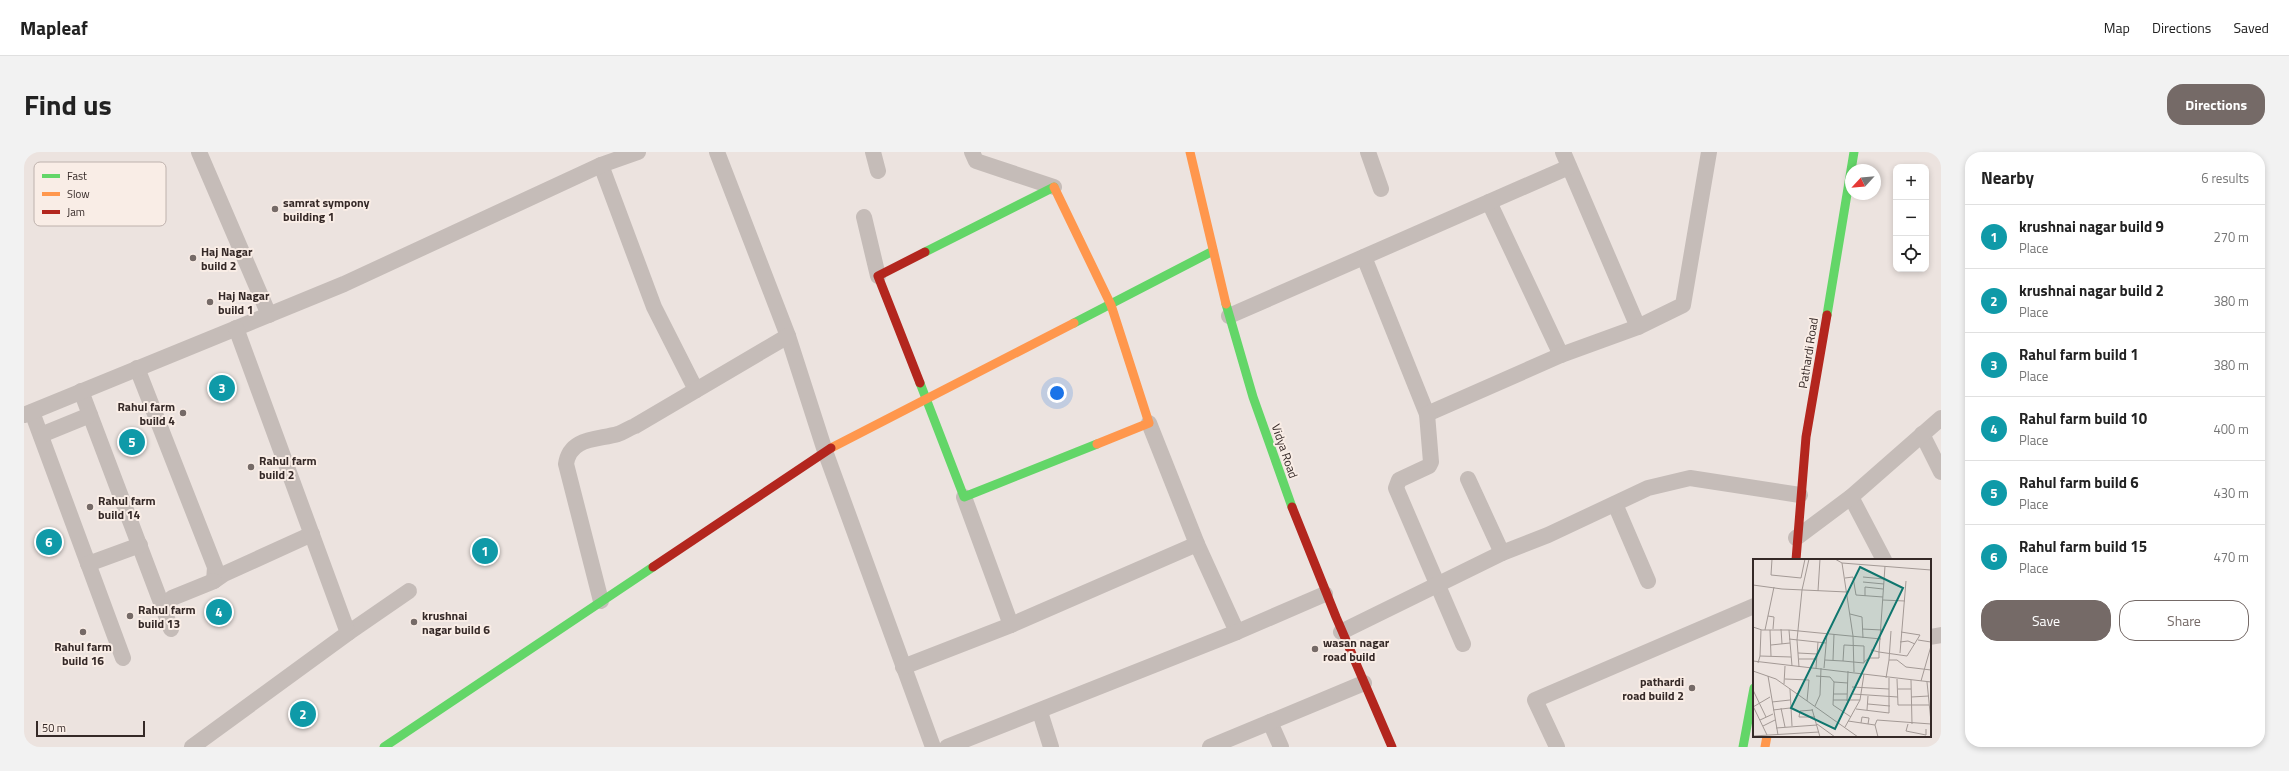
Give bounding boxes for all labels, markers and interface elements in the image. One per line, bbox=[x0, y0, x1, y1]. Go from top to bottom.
text: Mapleaf bbox=[20, 13, 88, 42]
text: Map bbox=[2104, 17, 2130, 38]
text: Directions bbox=[2152, 17, 2211, 38]
text: Saved bbox=[2233, 17, 2269, 38]
text: Find us bbox=[24, 83, 112, 126]
button: Directions bbox=[2167, 84, 2265, 125]
legend bbox=[34, 162, 166, 226]
north arrow bbox=[1845, 164, 1881, 200]
map controls bbox=[1893, 164, 1929, 272]
button: + bbox=[1893, 164, 1929, 200]
text: Nearby bbox=[1981, 165, 2034, 191]
text: Fast bbox=[67, 168, 87, 184]
text: 6 results bbox=[2201, 168, 2249, 188]
text: Slow bbox=[67, 186, 90, 202]
place label: samrat sympony building 1 bbox=[283, 193, 370, 226]
button: − bbox=[1893, 200, 1929, 236]
text: Jam bbox=[67, 204, 85, 220]
marker: samrat sympony building 1 bbox=[270, 204, 280, 214]
text: krushnai nagar build 9 bbox=[2019, 215, 2164, 238]
text: 1 bbox=[1990, 227, 1998, 247]
text: 270 m bbox=[2213, 227, 2249, 247]
button: locate bbox=[1893, 236, 1929, 272]
text: Place bbox=[2019, 238, 2048, 258]
place label: Haj Nagar build 2 bbox=[201, 242, 253, 275]
marker: Haj Nagar build 2 bbox=[188, 253, 198, 263]
text: krushnai nagar build 2 bbox=[2019, 279, 2164, 302]
place label: Haj Nagar build 1 bbox=[218, 286, 270, 319]
text: 2 bbox=[1990, 291, 1998, 311]
text: 380 m bbox=[2213, 291, 2249, 311]
marker: Haj Nagar build 1 bbox=[205, 297, 215, 307]
text: Place bbox=[2019, 302, 2048, 322]
street label: Pathardi Road bbox=[1793, 316, 1823, 390]
text: Rahul farm build 1 bbox=[2019, 343, 2139, 366]
text: 3 bbox=[1990, 355, 1998, 375]
text: 380 m bbox=[2213, 355, 2249, 375]
text: Place bbox=[2019, 366, 2048, 386]
pin: 3 bbox=[209, 373, 235, 403]
your location bbox=[1047, 383, 1067, 403]
place label: Rahul farm build 4 bbox=[117, 397, 175, 430]
text: Rahul farm build 10 bbox=[2019, 407, 2147, 430]
marker: Rahul farm build 4 bbox=[178, 408, 188, 418]
text: 4 bbox=[1990, 419, 1998, 439]
text: 400 m bbox=[2213, 419, 2249, 439]
street label: Vidya Road bbox=[1267, 421, 1303, 481]
pin: 5 bbox=[119, 427, 145, 457]
text: Place bbox=[2019, 430, 2048, 450]
place label: Rahul farm build 2 bbox=[259, 451, 317, 484]
marker: Rahul farm build 2 bbox=[246, 462, 256, 472]
text: Rahul farm build 6 bbox=[2019, 471, 2139, 494]
text: 5 bbox=[1990, 483, 1998, 503]
text: 430 m bbox=[2213, 483, 2249, 503]
place label: Rahul farm build 14 bbox=[98, 491, 156, 524]
text: Place bbox=[2019, 494, 2048, 514]
marker: Rahul farm build 14 bbox=[85, 502, 95, 512]
pin: 6 bbox=[36, 527, 62, 557]
text: Rahul farm build 15 bbox=[2019, 535, 2147, 558]
pin: 1 bbox=[472, 536, 498, 566]
text: 6 bbox=[1990, 547, 1998, 567]
text: 470 m bbox=[2213, 547, 2249, 567]
text: Place bbox=[2019, 558, 2048, 578]
inset map bbox=[1753, 559, 1931, 737]
pin: 4 bbox=[206, 597, 232, 627]
place label: Rahul farm build 13 bbox=[138, 600, 196, 633]
button: Save bbox=[1981, 600, 2111, 641]
button: Share bbox=[2119, 600, 2249, 641]
place label: krushnai nagar build 6 bbox=[422, 606, 490, 639]
marker: Rahul farm build 13 bbox=[125, 611, 135, 621]
marker: krushnai nagar build 6 bbox=[409, 617, 419, 627]
marker: Rahul farm build 16 bbox=[78, 627, 88, 637]
place label: wasan nagar road build bbox=[1323, 633, 1390, 666]
place label: Rahul farm build 16 bbox=[54, 637, 112, 670]
marker: wasan nagar road build bbox=[1310, 644, 1320, 654]
place label: pathardi road build 2 bbox=[1622, 672, 1684, 705]
marker: pathardi road build 2 bbox=[1687, 683, 1697, 693]
pin: 2 bbox=[290, 699, 316, 729]
scale bar bbox=[36, 719, 145, 738]
text: 50 m bbox=[42, 720, 66, 736]

